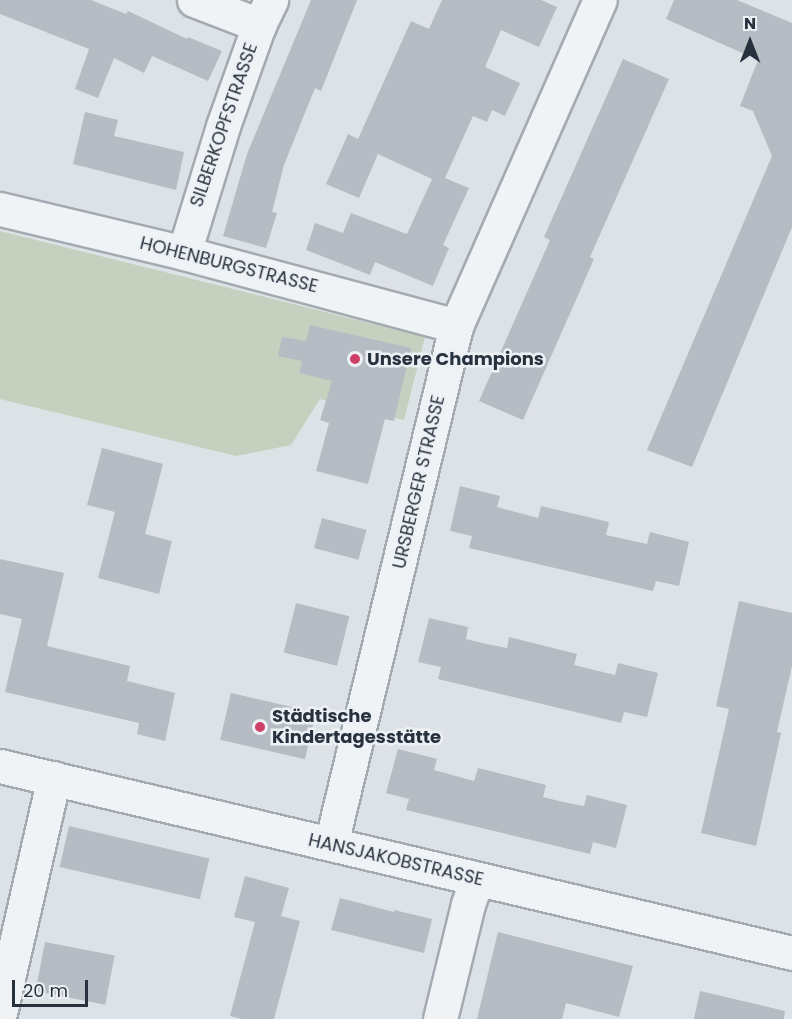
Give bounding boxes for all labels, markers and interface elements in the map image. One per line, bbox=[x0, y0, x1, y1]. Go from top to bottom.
north arrow bbox=[720, 12, 780, 72]
text: N bbox=[744, 12, 756, 35]
street label: SILBERKOPFSTRASSE bbox=[186, 40, 262, 210]
street label: HOHENBURGSTRASSE bbox=[138, 232, 320, 298]
place label: Unsere Champions bbox=[367, 348, 544, 370]
marker: Unsere Champions bbox=[348, 352, 362, 366]
street label: URSBERGER STRASSE bbox=[389, 393, 449, 571]
place label: Städtische Kindertagesstätte bbox=[272, 706, 441, 748]
marker: Städtische Kindertagesstätte bbox=[253, 720, 267, 734]
street label: HANSJAKOBSTRASSE bbox=[306, 829, 486, 891]
scale bar bbox=[15, 968, 92, 1006]
text: 20 m bbox=[23, 978, 68, 1003]

